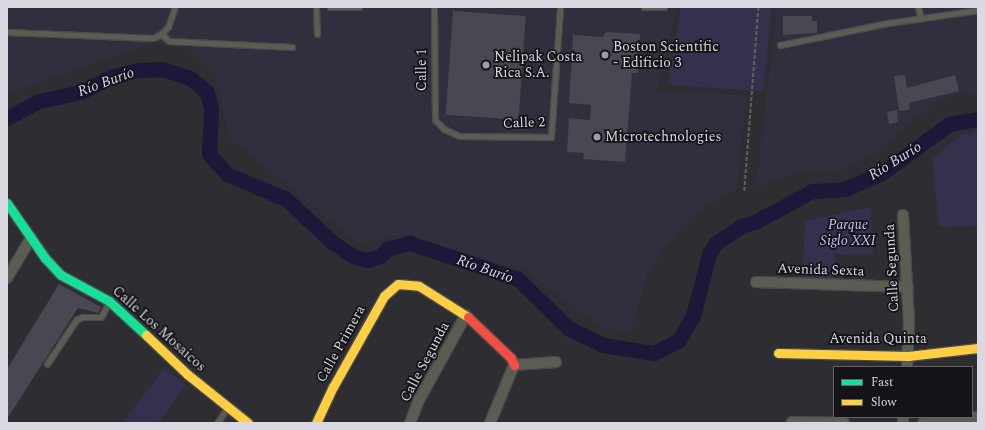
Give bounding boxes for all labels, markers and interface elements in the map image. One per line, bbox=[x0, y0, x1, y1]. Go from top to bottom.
place label: Boston Scientific - Edificio 3 bbox=[613, 39, 719, 72]
street label: Calle 1 bbox=[414, 49, 430, 91]
place label: Nelipak Costa Rica S.A. bbox=[494, 49, 582, 82]
marker: Boston Scientific - Edificio 3 bbox=[600, 50, 610, 60]
marker: Nelipak Costa Rica S.A. bbox=[481, 60, 491, 70]
water label: Río Burío bbox=[75, 63, 137, 101]
street label: Calle 2 bbox=[502, 114, 546, 132]
place label: Microtechnologies bbox=[605, 129, 721, 145]
marker: Microtechnologies bbox=[592, 132, 602, 142]
water label: Río Burío bbox=[865, 138, 925, 184]
park label: Parque Siglo XXI bbox=[820, 217, 876, 250]
street label: Calle Segunda bbox=[881, 223, 903, 313]
water label: Río Burío bbox=[454, 251, 516, 287]
street label: Avenida Sexta bbox=[777, 260, 865, 280]
street label: Calle Los Mosaicos bbox=[109, 283, 209, 375]
street label: Calle Primera bbox=[313, 303, 369, 385]
street label: Calle Segunda bbox=[397, 319, 453, 405]
street label: Avenida Quinta bbox=[829, 331, 927, 347]
legend bbox=[833, 366, 973, 418]
text: Fast bbox=[871, 373, 893, 392]
text: Slow bbox=[871, 393, 896, 412]

